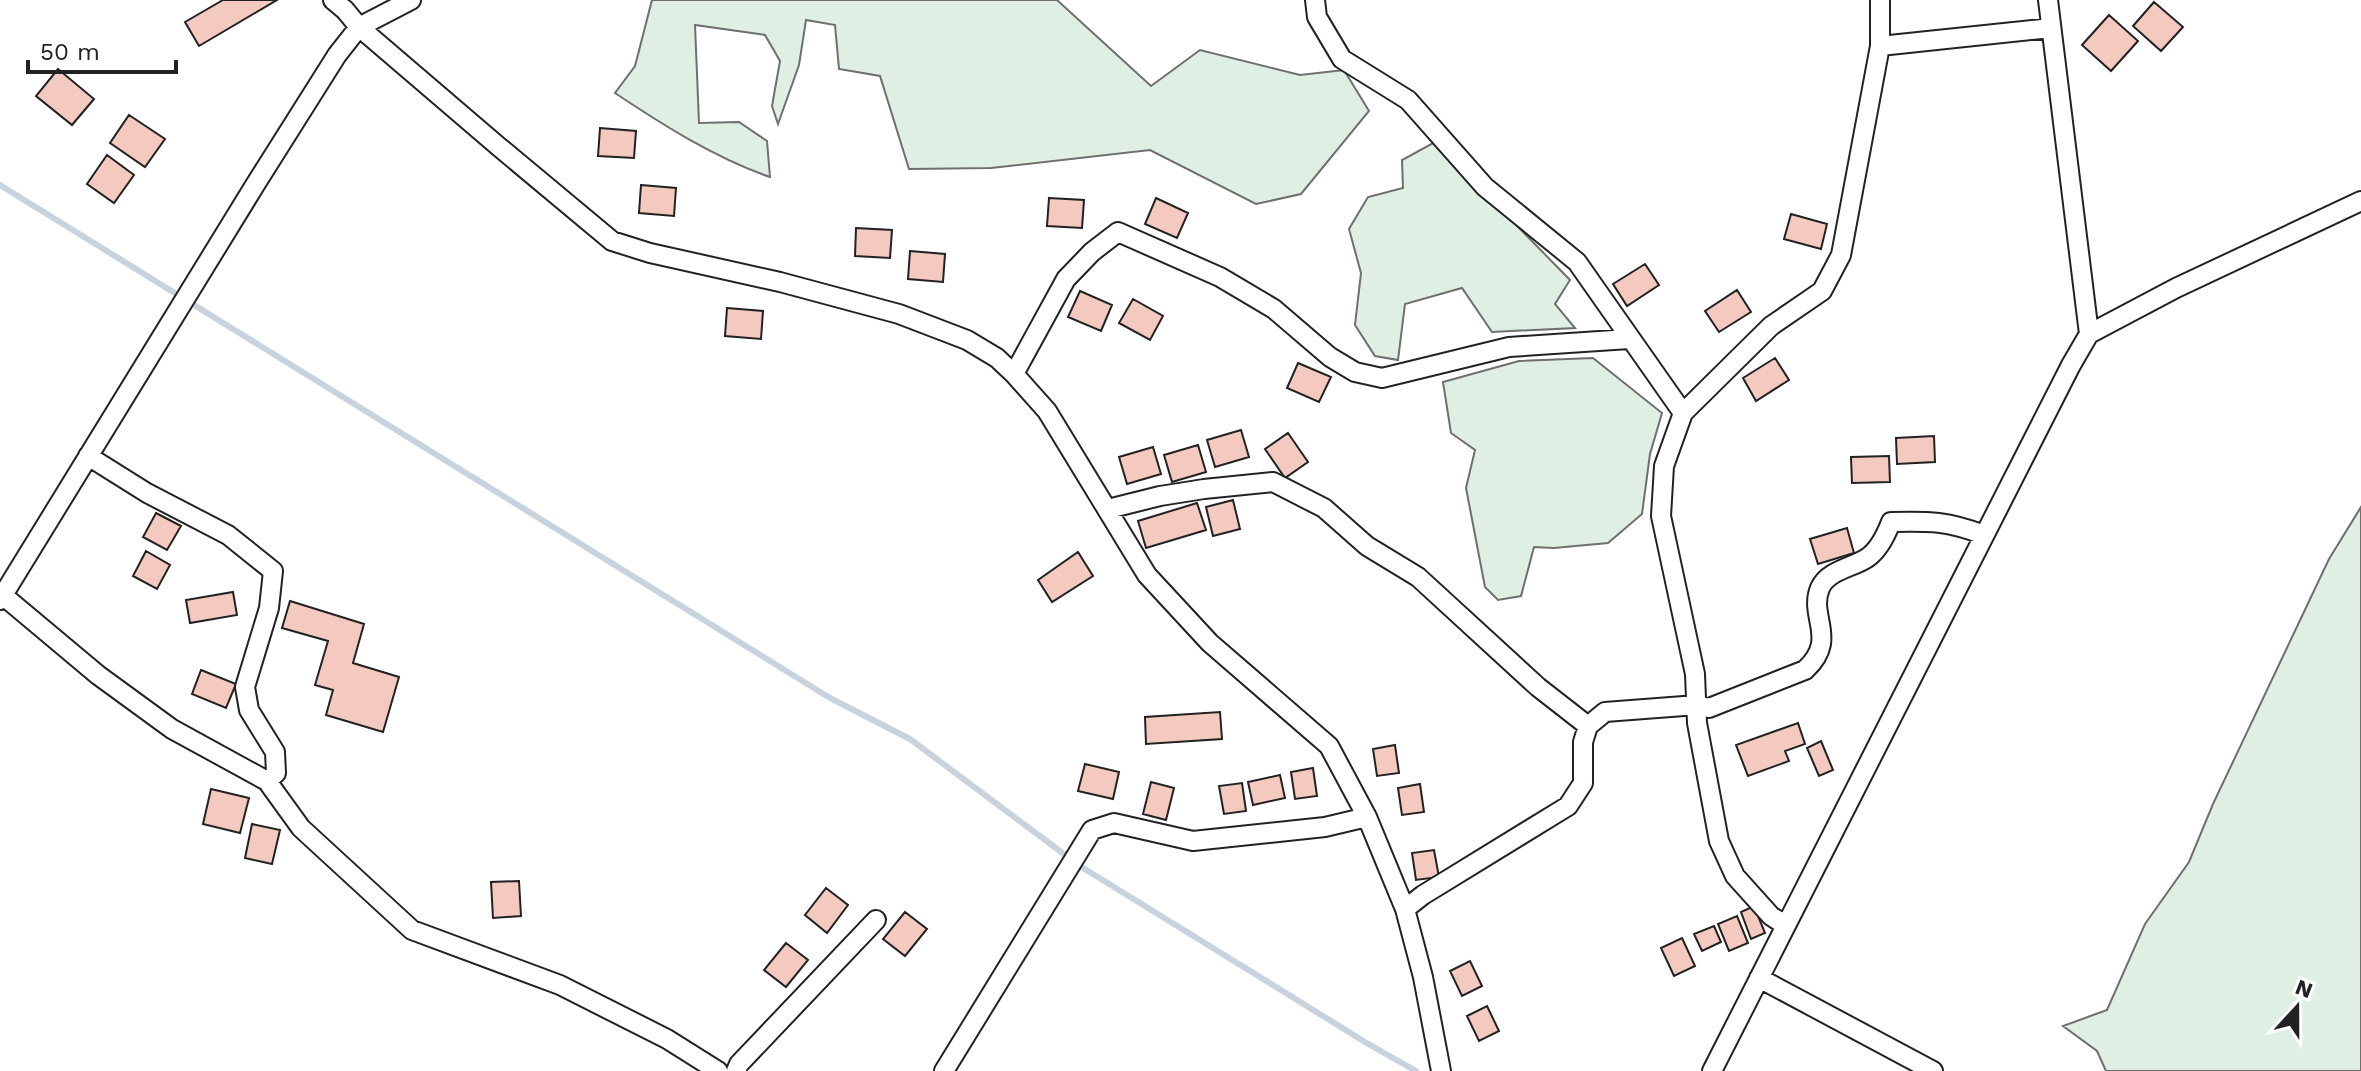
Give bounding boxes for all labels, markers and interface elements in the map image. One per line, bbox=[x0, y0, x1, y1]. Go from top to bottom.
scale bar bbox=[28, 24, 176, 74]
text: 50 m bbox=[40, 38, 100, 66]
north arrow bbox=[2257, 967, 2337, 1047]
text: N bbox=[2292, 974, 2316, 1003]

